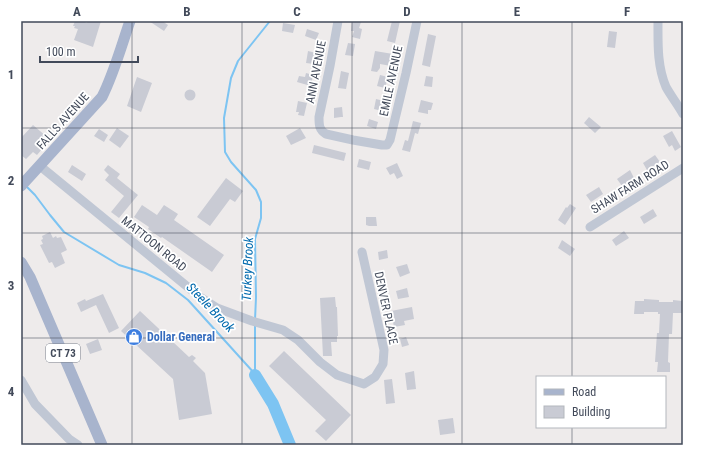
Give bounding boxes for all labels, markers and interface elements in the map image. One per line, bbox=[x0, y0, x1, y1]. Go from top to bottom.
text: A bbox=[73, 4, 81, 19]
text: B bbox=[183, 4, 191, 19]
text: C bbox=[293, 4, 301, 19]
text: D bbox=[403, 4, 411, 19]
text: E bbox=[514, 4, 521, 19]
text: F bbox=[624, 4, 630, 19]
scale bar bbox=[40, 38, 138, 64]
street label: ANN AVENUE bbox=[303, 39, 329, 105]
street label: EMILE AVENUE bbox=[377, 44, 405, 118]
text: 100 m bbox=[46, 45, 76, 59]
text: 1 bbox=[8, 67, 14, 82]
street label: FALLS AVENUE bbox=[34, 90, 92, 152]
street label: SHAW FARM ROAD bbox=[588, 157, 672, 217]
text: 2 bbox=[8, 173, 15, 188]
street label: MATTOON ROAD bbox=[119, 214, 189, 275]
water label: Turkey Brook bbox=[239, 236, 256, 301]
street label: DENVER PLACE bbox=[371, 270, 401, 346]
text: 3 bbox=[8, 278, 14, 293]
water label: Steele Brook bbox=[183, 280, 238, 335]
shop icon: Dollar General bbox=[124, 327, 144, 347]
place label: Dollar General bbox=[147, 330, 215, 344]
road number: CT 73 bbox=[46, 344, 80, 362]
legend bbox=[536, 376, 666, 428]
text: 4 bbox=[8, 384, 15, 399]
text: Road bbox=[572, 385, 596, 399]
text: Building bbox=[572, 405, 610, 419]

